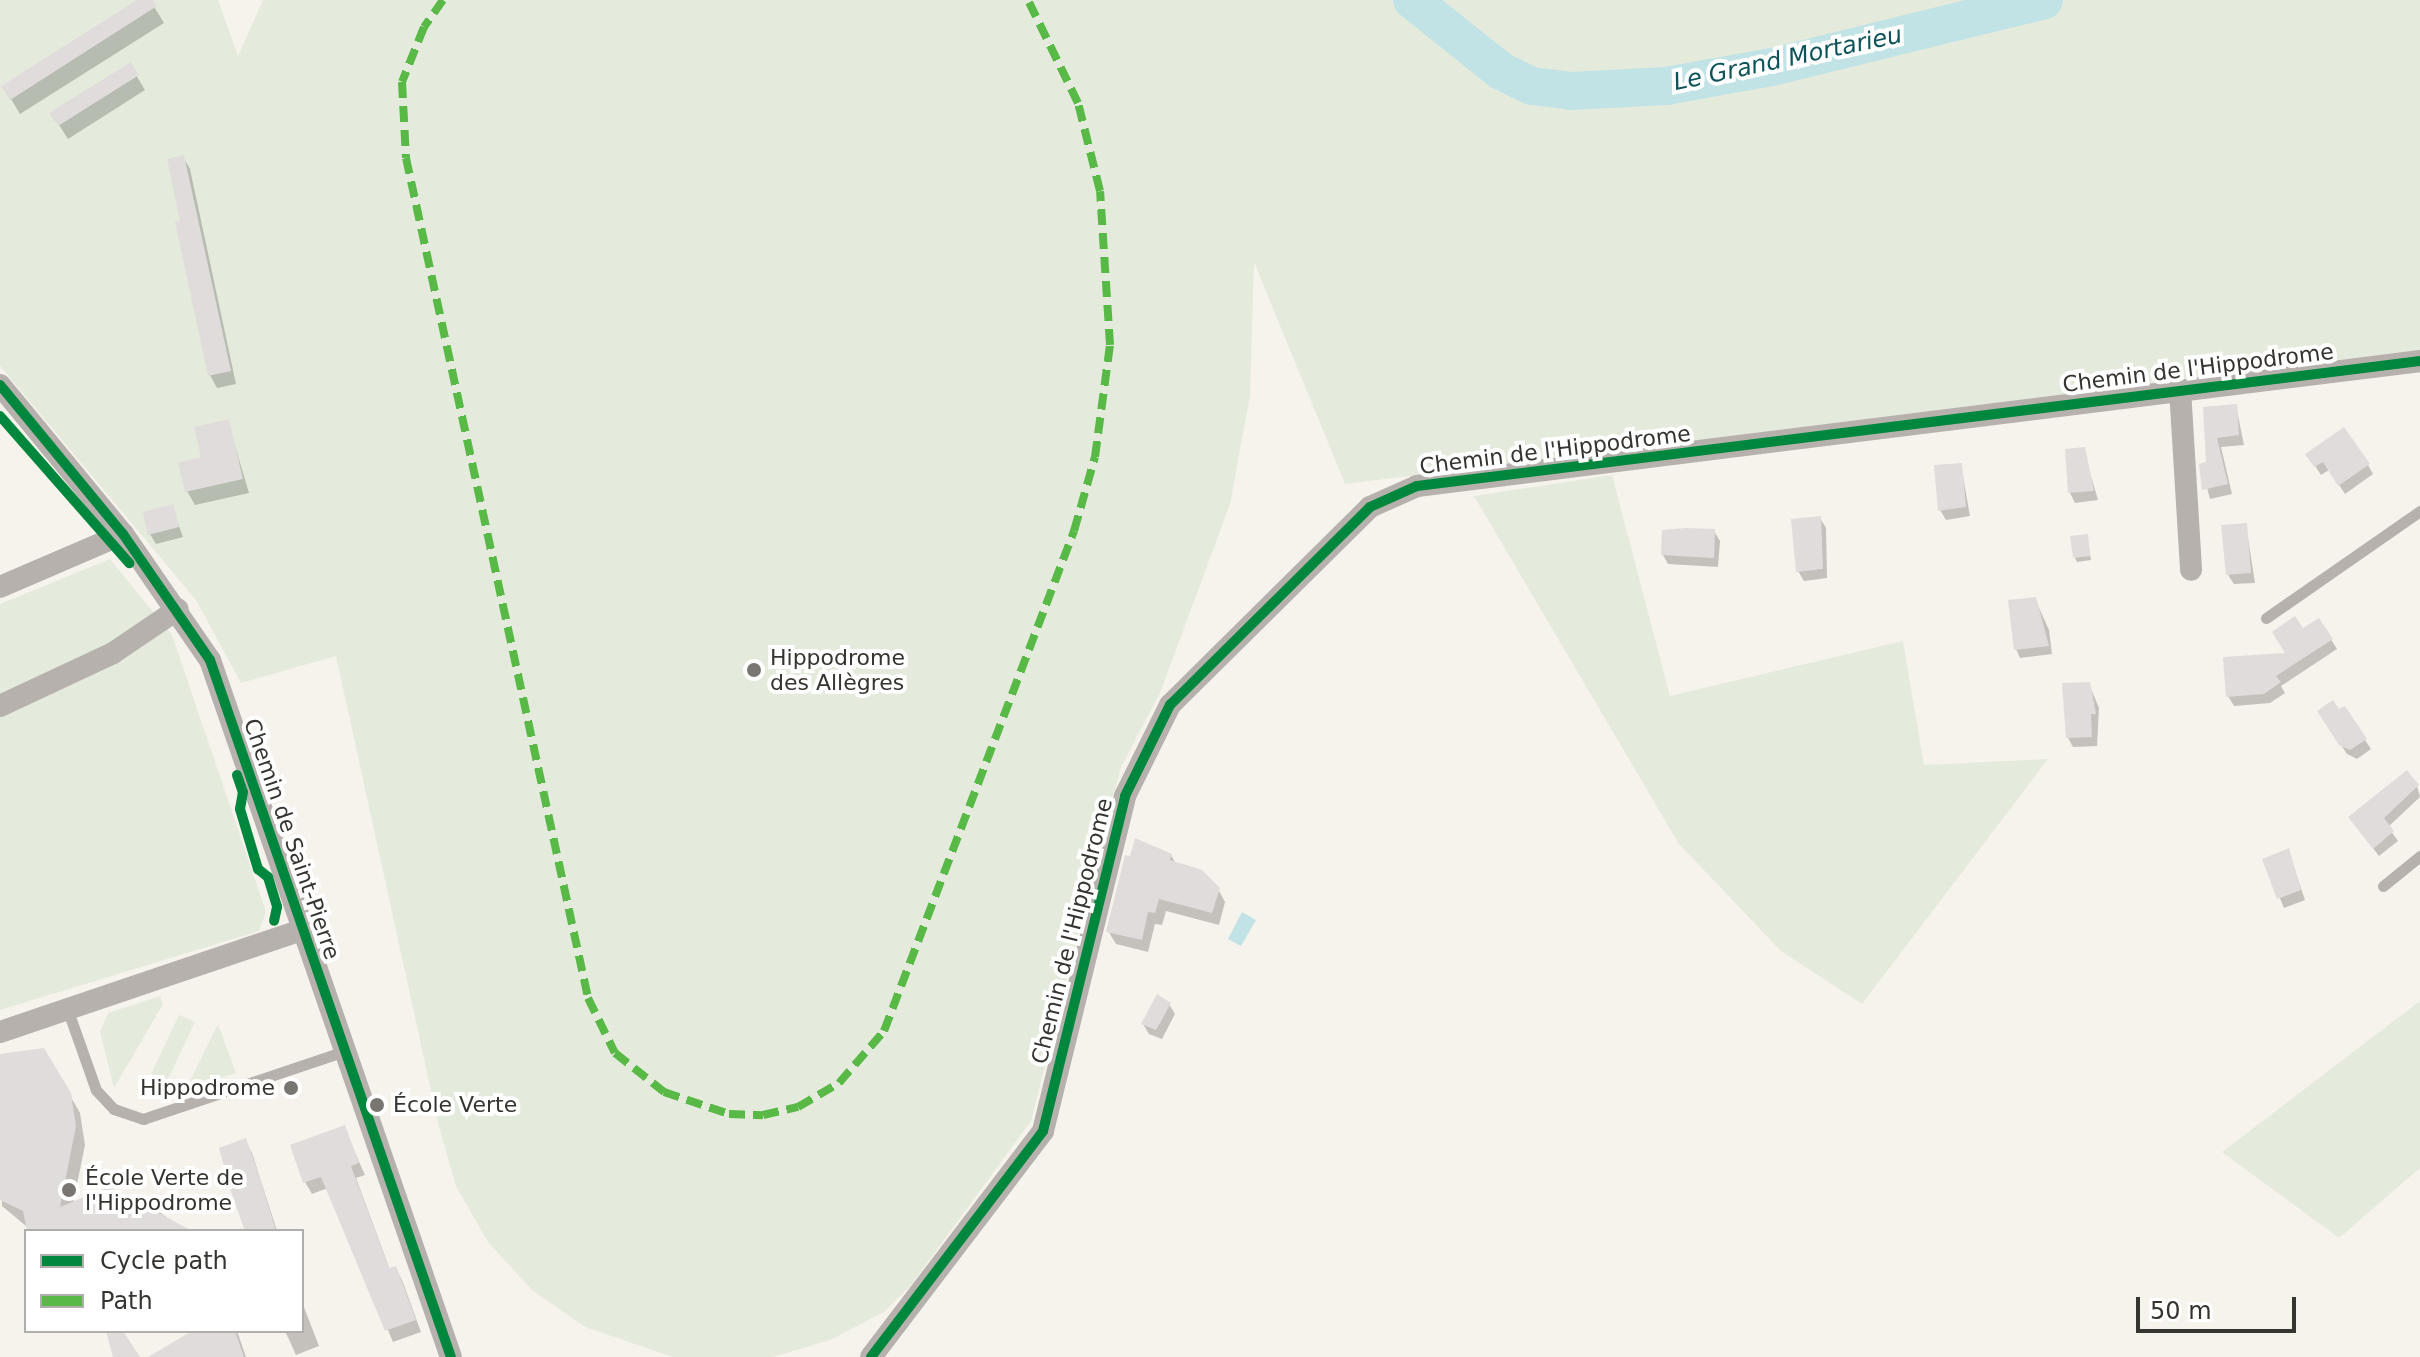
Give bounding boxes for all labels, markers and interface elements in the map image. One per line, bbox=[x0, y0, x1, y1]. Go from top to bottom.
water label: Le Grand Mortarieu bbox=[1671, 21, 1905, 97]
street label: Chemin de l'Hippodrome bbox=[2061, 338, 2335, 398]
street label: Chemin de l'Hippodrome bbox=[1418, 420, 1692, 480]
place label: Hippodrome des Allègres bbox=[770, 644, 905, 696]
marker: Hippodrome des Allègres bbox=[745, 661, 763, 679]
street label: Chemin de Saint-Pierre bbox=[238, 715, 346, 963]
street label: Chemin de l'Hippodrome bbox=[1026, 795, 1118, 1067]
place label: Hippodrome bbox=[140, 1075, 275, 1101]
marker: Hippodrome bbox=[282, 1079, 300, 1097]
place label: École Verte bbox=[393, 1092, 517, 1118]
marker: École Verte bbox=[368, 1096, 386, 1114]
place label: École Verte de l'Hippodrome bbox=[85, 1164, 244, 1216]
marker: École Verte de l'Hippodrome bbox=[60, 1181, 78, 1199]
legend bbox=[24, 1229, 304, 1333]
text: Cycle path bbox=[100, 1247, 228, 1275]
scale bar bbox=[2140, 1281, 2300, 1331]
text: Path bbox=[100, 1287, 153, 1315]
text: 50 m bbox=[2150, 1297, 2212, 1325]

